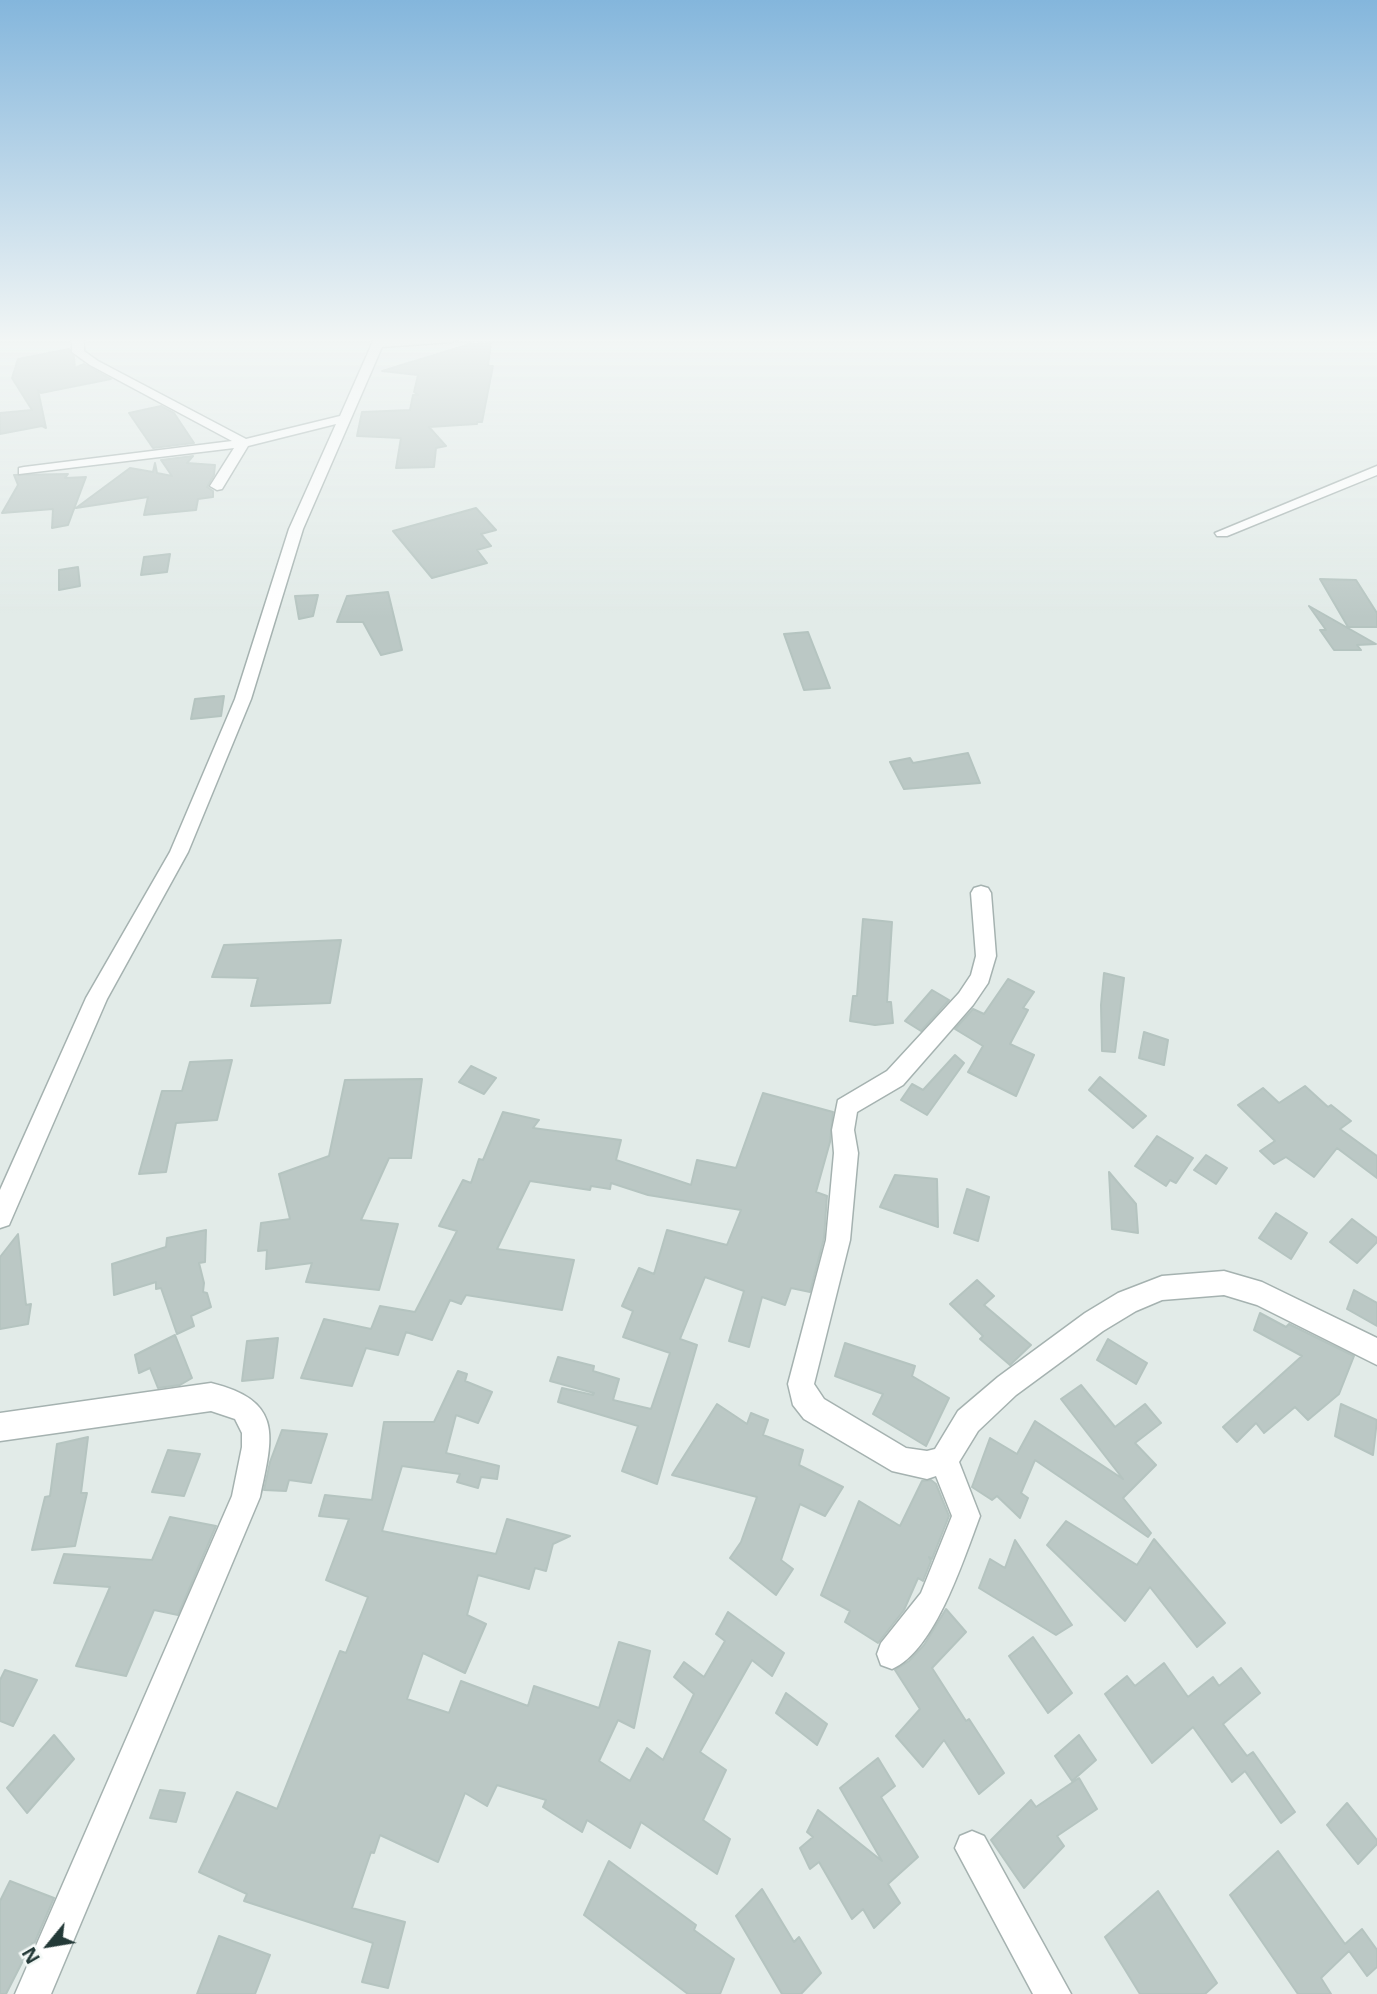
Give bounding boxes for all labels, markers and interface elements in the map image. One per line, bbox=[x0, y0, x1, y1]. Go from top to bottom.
north arrow bbox=[14, 1910, 84, 1980]
text: N bbox=[16, 1942, 46, 1969]

